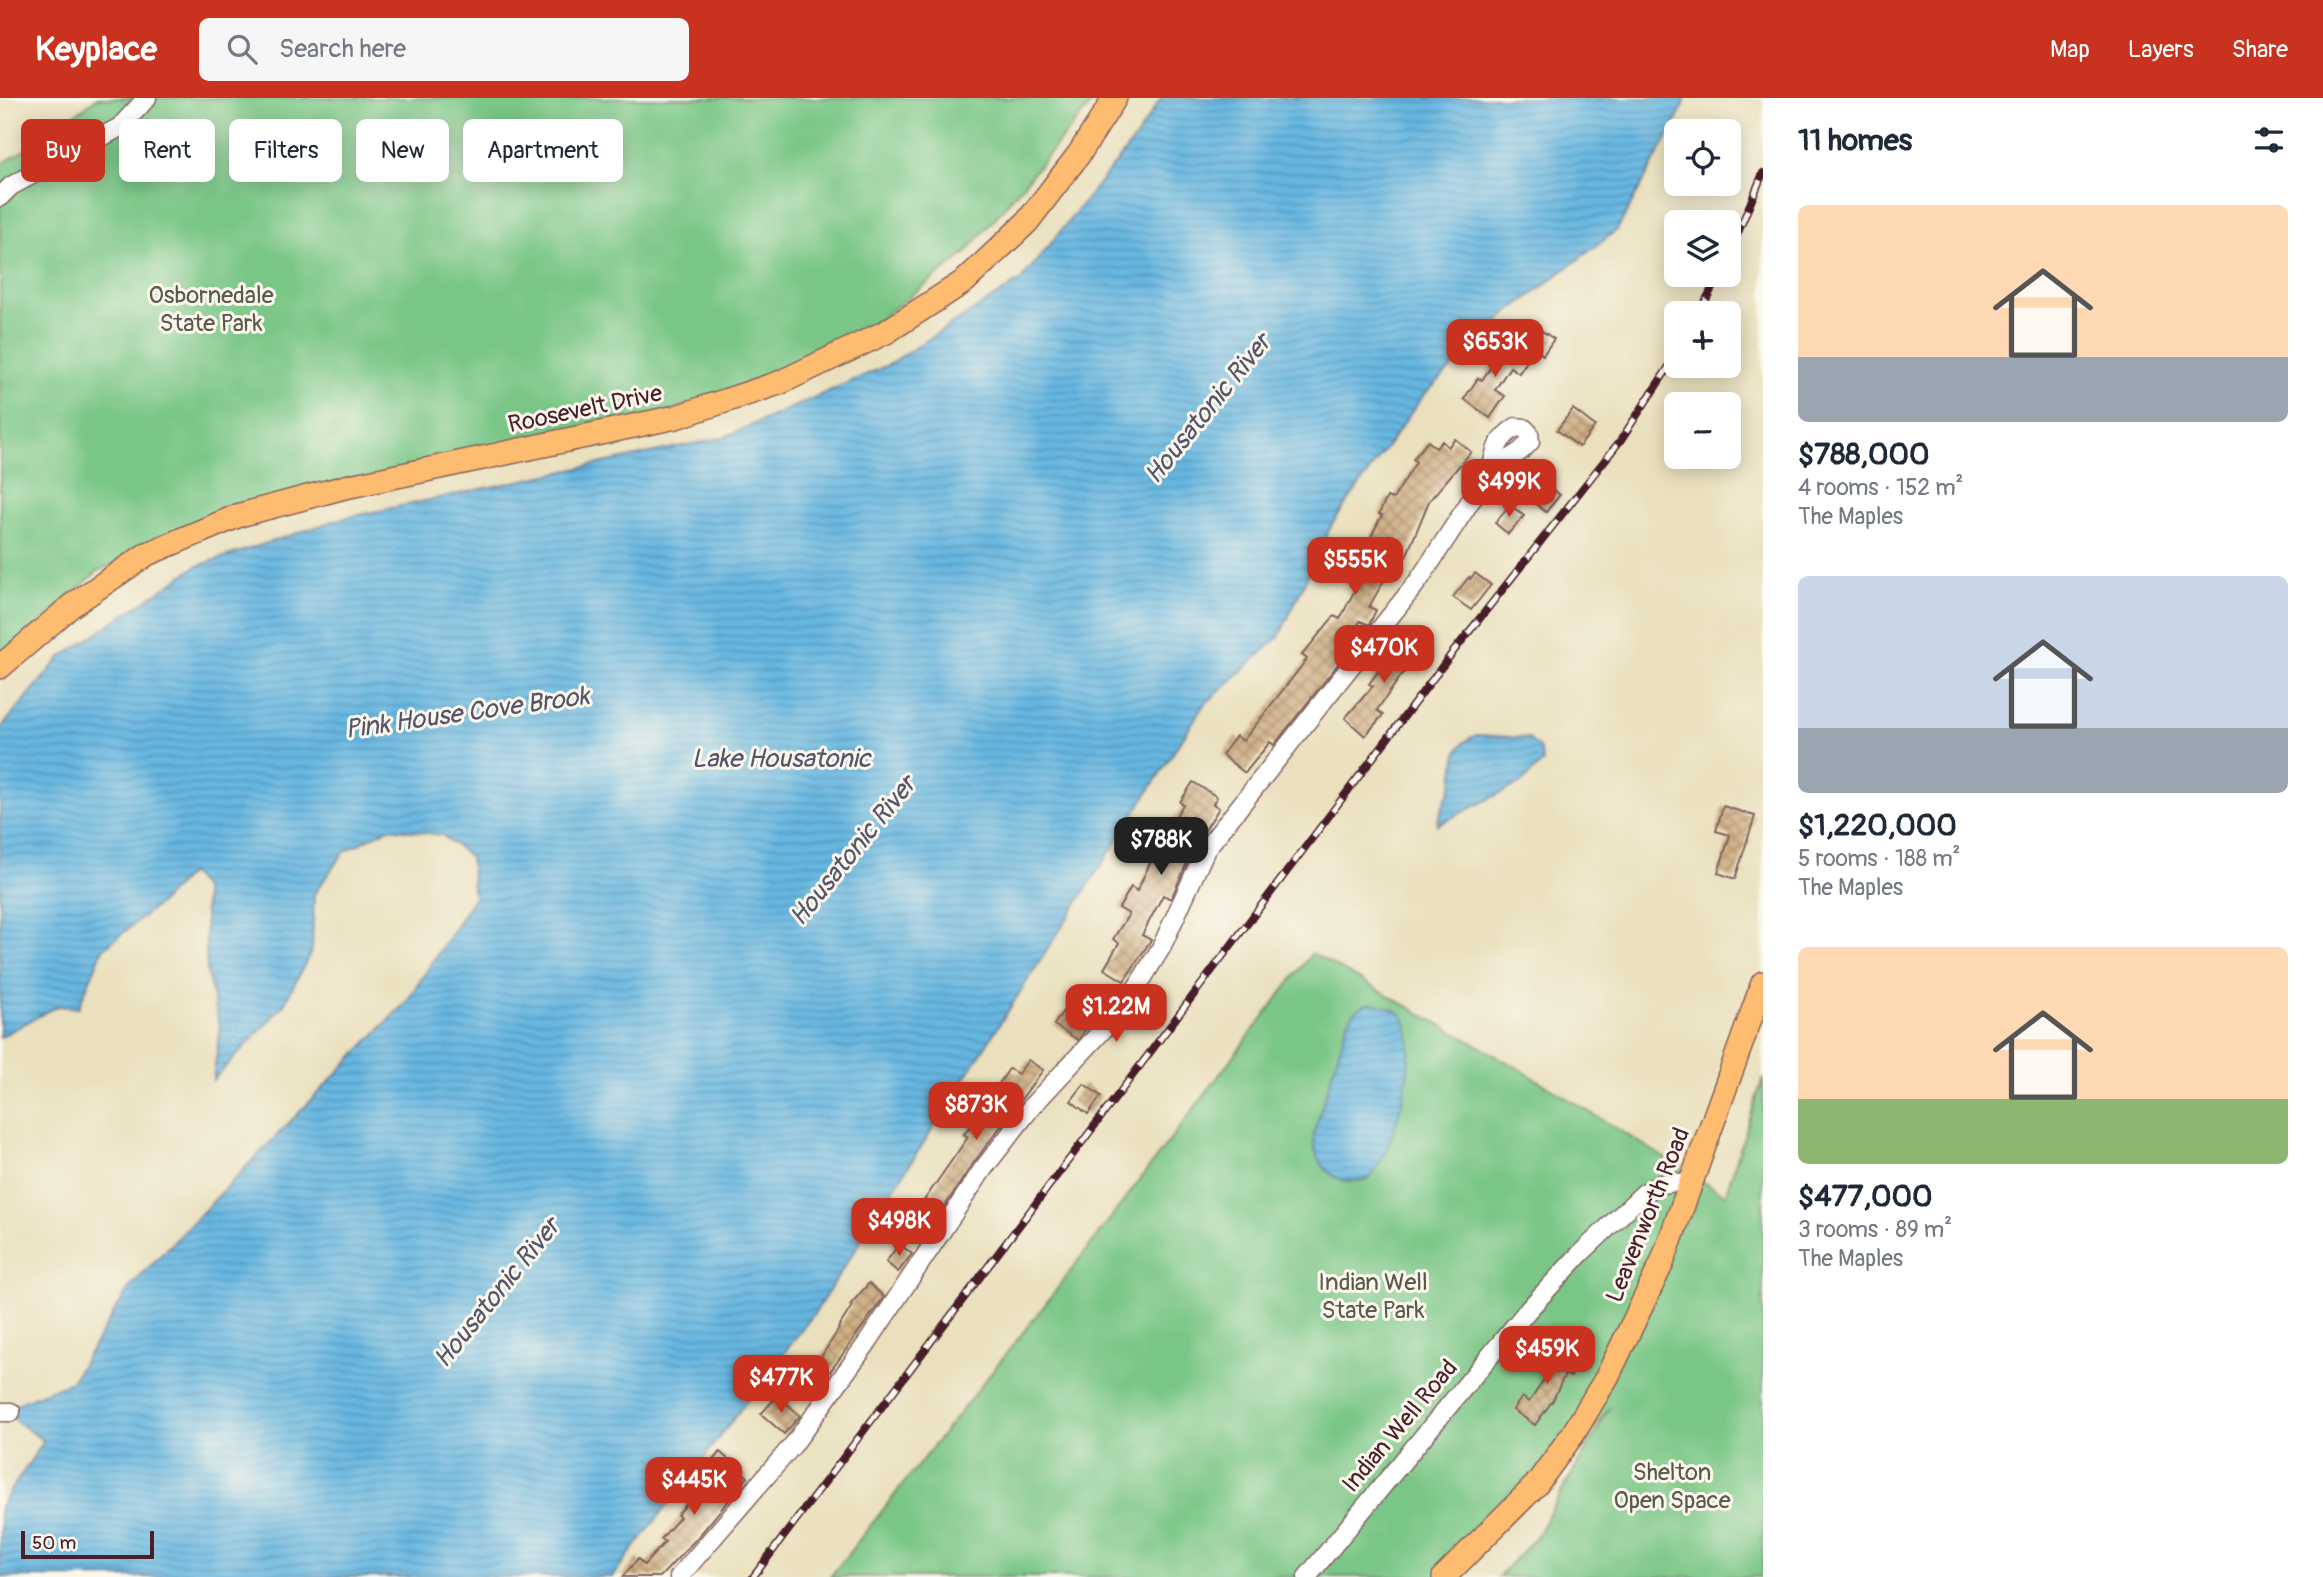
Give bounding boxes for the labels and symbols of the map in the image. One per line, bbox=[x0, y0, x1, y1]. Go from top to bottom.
park label: Osbornedale State Park bbox=[148, 281, 274, 338]
pin: $653K bbox=[1446, 320, 1544, 379]
water label: Housatonic River bbox=[1138, 325, 1280, 490]
street label: Roosevelt Drive bbox=[505, 378, 665, 439]
pin: $499K bbox=[1460, 460, 1558, 519]
pin: $555K bbox=[1306, 538, 1404, 597]
pin: $470K bbox=[1335, 626, 1433, 685]
water label: Pink House Cove Brook bbox=[343, 680, 593, 746]
water label: Lake Housatonic bbox=[691, 743, 872, 775]
water label: Housatonic River bbox=[783, 767, 925, 932]
pin: $788K bbox=[1112, 818, 1210, 877]
pin: $1.22M bbox=[1059, 984, 1173, 1044]
pin: $873K bbox=[927, 1082, 1025, 1142]
street label: Leavenworth Road bbox=[1600, 1123, 1696, 1307]
pin: $498K bbox=[850, 1198, 948, 1258]
water label: Housatonic River bbox=[427, 1209, 569, 1374]
park label: Indian Well State Park bbox=[1318, 1268, 1428, 1325]
pin: $459K bbox=[1498, 1326, 1596, 1386]
street label: Indian Well Road bbox=[1336, 1354, 1464, 1498]
pin: $477K bbox=[732, 1356, 830, 1415]
pin: $445K bbox=[645, 1458, 743, 1517]
park label: Shelton Open Space bbox=[1613, 1458, 1731, 1515]
scale bar bbox=[21, 1528, 154, 1560]

